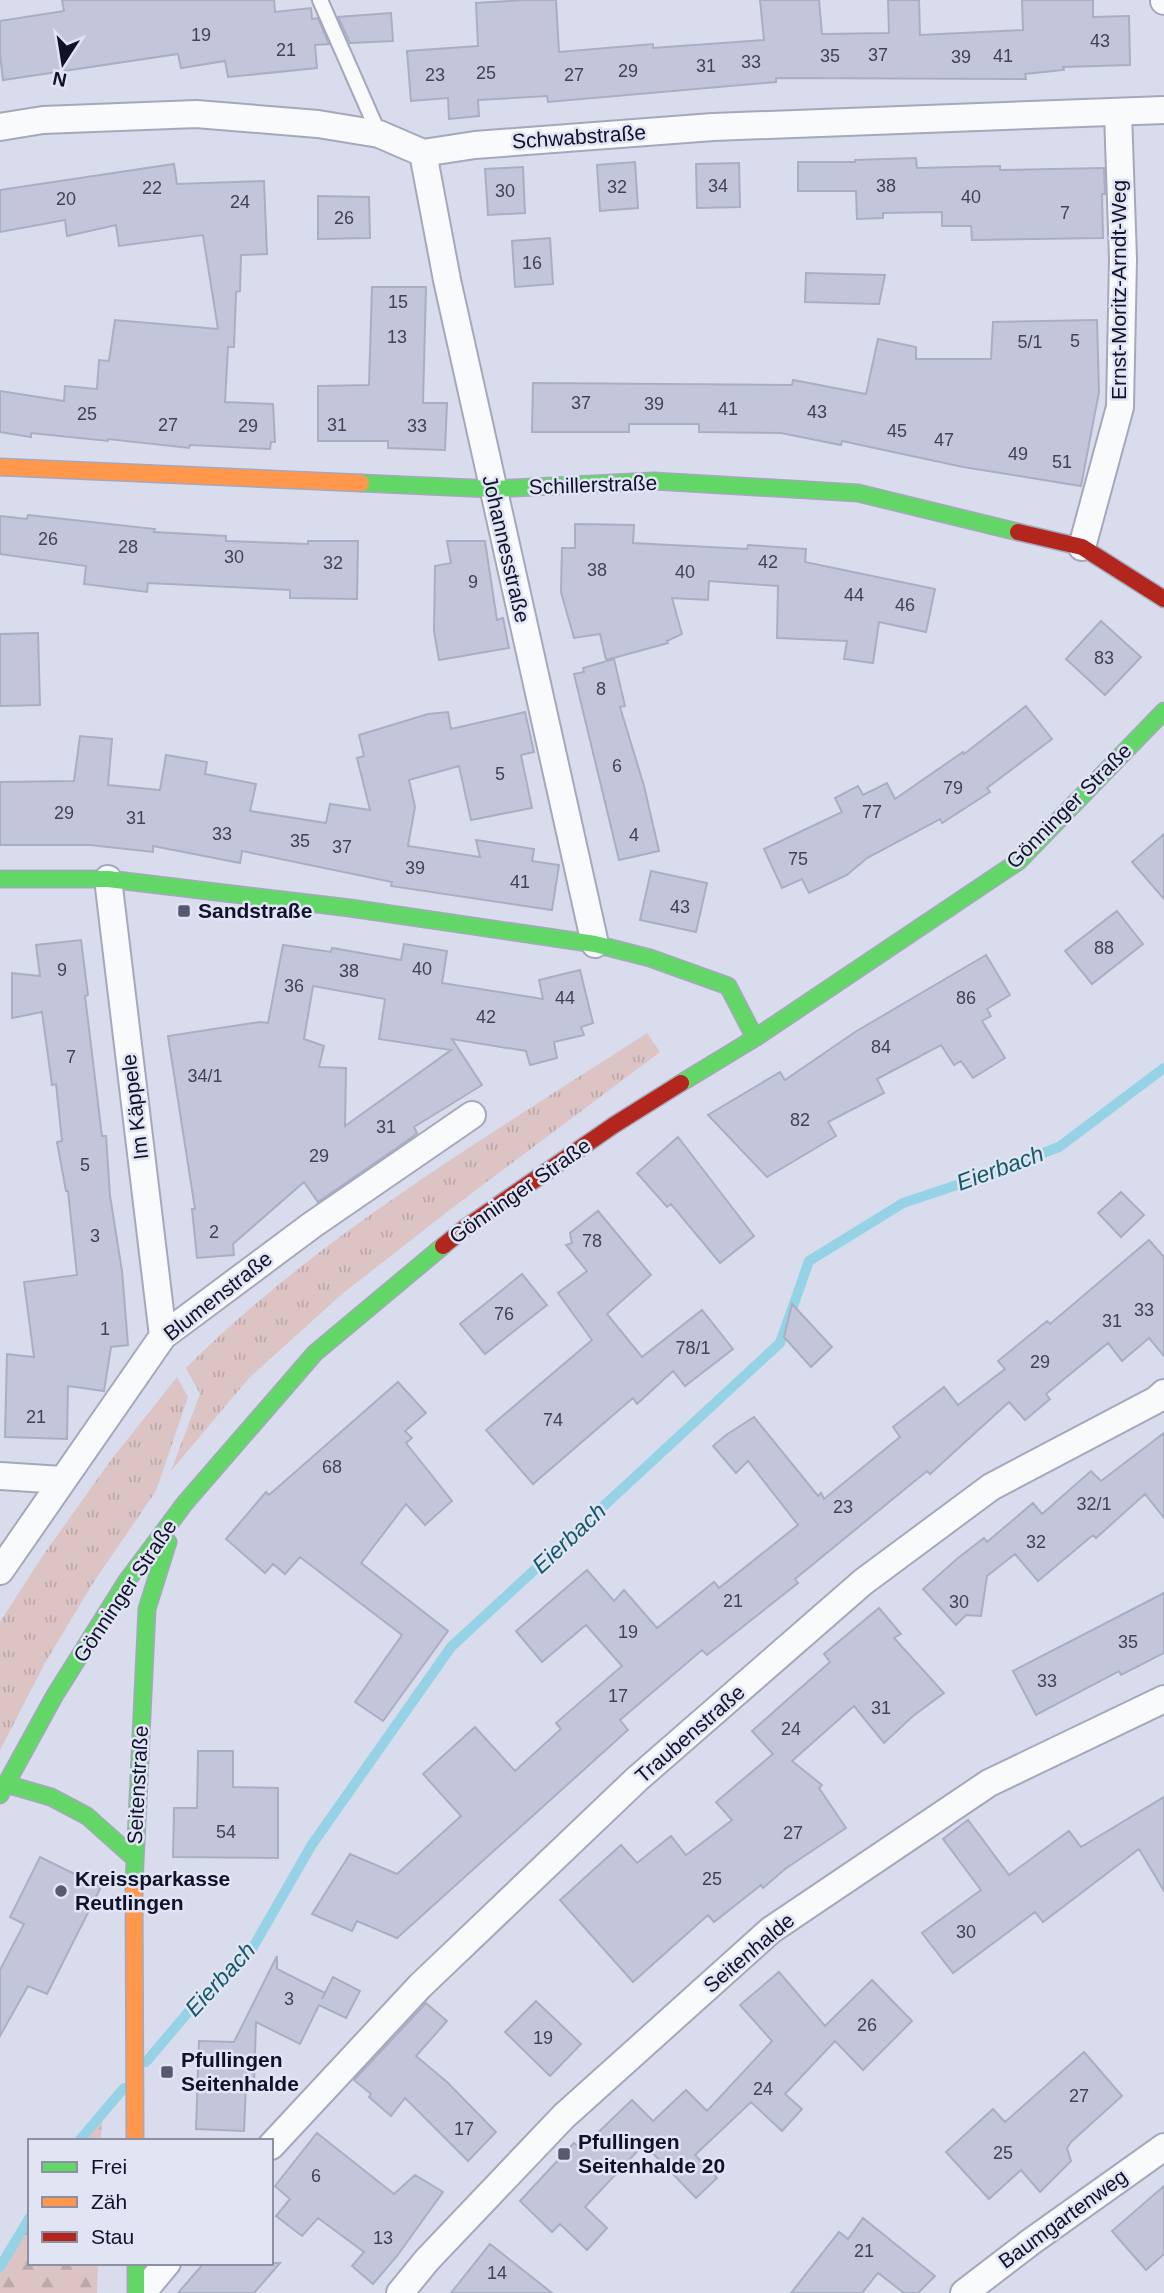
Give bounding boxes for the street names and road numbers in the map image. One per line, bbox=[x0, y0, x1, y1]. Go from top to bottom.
street label: Schwabstraße bbox=[511, 120, 647, 153]
street label: Ernst-Moritz-Arndt-Weg bbox=[1107, 180, 1130, 400]
street label: Schillerstraße bbox=[528, 471, 658, 498]
street label: Johannesstraße bbox=[478, 473, 535, 625]
street label: Gönninger Straße bbox=[1001, 738, 1136, 873]
street label: Im Käppele bbox=[117, 1053, 152, 1161]
street label: Gönninger Straße bbox=[445, 1133, 595, 1248]
street label: Blumenstraße bbox=[159, 1246, 276, 1345]
street label: Gönninger Straße bbox=[68, 1515, 181, 1666]
street label: Traubenstraße bbox=[630, 1680, 749, 1787]
street label: Seitenstraße bbox=[123, 1725, 152, 1845]
street label: Seitenhalde bbox=[699, 1908, 799, 1997]
street label: Baumgartenweg bbox=[994, 2164, 1131, 2273]

